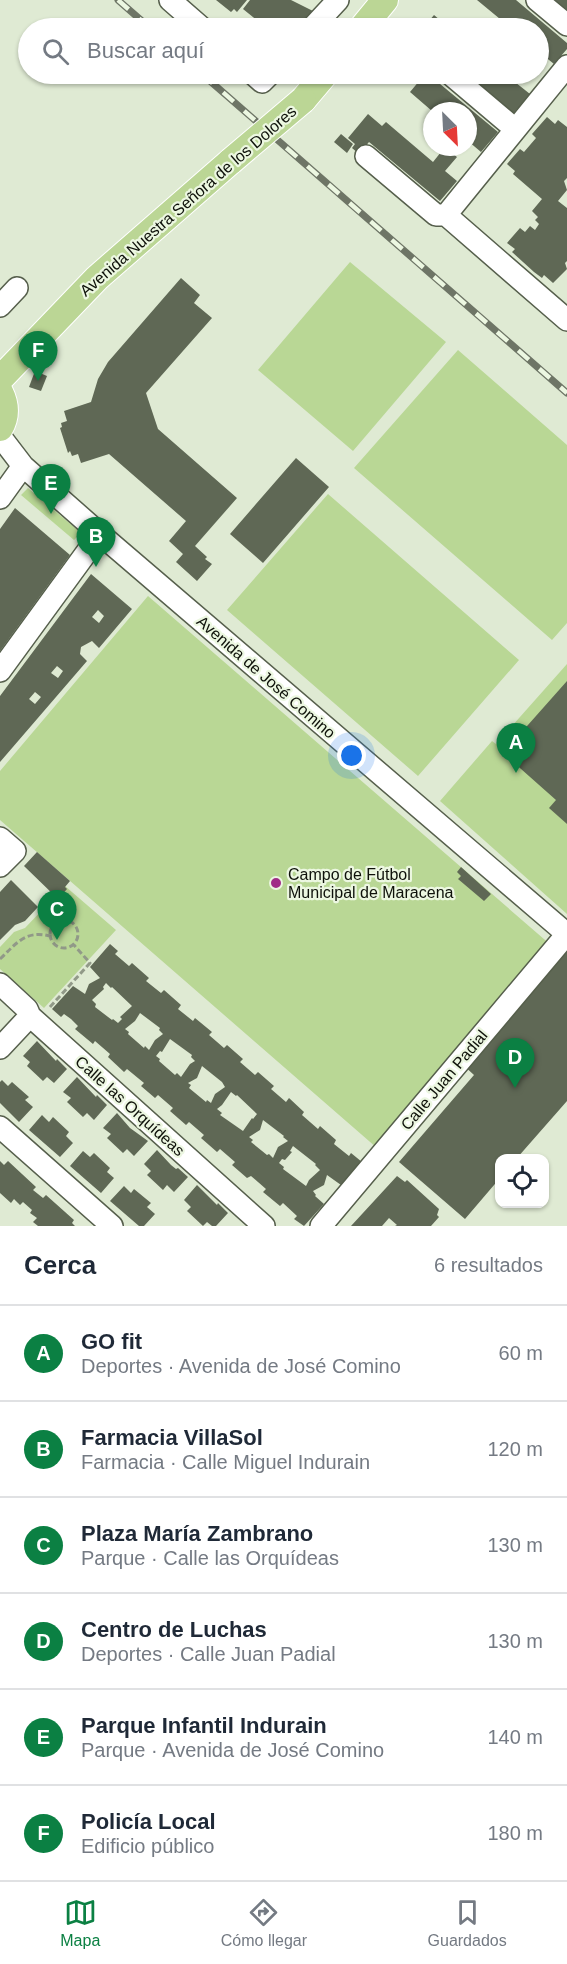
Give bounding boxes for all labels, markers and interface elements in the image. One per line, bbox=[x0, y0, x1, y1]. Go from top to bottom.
search box bbox=[18, 18, 549, 84]
icon: search bbox=[39, 35, 72, 68]
text: Buscar aquí bbox=[87, 38, 204, 63]
street label: Avenida Nuestra Señora de los Dolores bbox=[76, 102, 300, 300]
north arrow bbox=[423, 102, 477, 156]
pin: F bbox=[18, 332, 57, 381]
pin: E bbox=[32, 464, 70, 514]
pin: B bbox=[76, 518, 116, 567]
street label: Avenida de José Comino bbox=[193, 612, 339, 742]
pin: A bbox=[496, 724, 536, 773]
your location bbox=[337, 741, 366, 770]
place label: Campo de Fútbol Municipal de Maracena bbox=[288, 866, 454, 901]
marker: Campo de Fútbol Municipal de Maracena bbox=[269, 876, 283, 890]
pin: C bbox=[38, 890, 76, 940]
street label: Calle Juan Padial bbox=[397, 1027, 491, 1133]
pin: D bbox=[496, 1038, 534, 1088]
street label: Calle las Orquídeas bbox=[72, 1053, 188, 1159]
map controls bbox=[495, 1154, 549, 1208]
button: locate bbox=[495, 1154, 549, 1208]
text: Cerca bbox=[24, 1250, 96, 1280]
text: 6 resultados bbox=[434, 1254, 543, 1276]
text: GO fit bbox=[81, 1329, 142, 1354]
text: A bbox=[36, 1342, 51, 1364]
text: 60 m bbox=[499, 1342, 543, 1364]
text: Deportes · Avenida de José Comino bbox=[81, 1355, 401, 1377]
text: Farmacia VillaSol bbox=[81, 1425, 263, 1450]
text: B bbox=[36, 1438, 51, 1460]
text: 120 m bbox=[487, 1438, 543, 1460]
text: Farmacia · Calle Miguel Indurain bbox=[81, 1451, 370, 1473]
text: Plaza María Zambrano bbox=[81, 1521, 313, 1546]
text: C bbox=[36, 1534, 51, 1556]
text: 130 m bbox=[487, 1534, 543, 1556]
text: Parque · Calle las Orquídeas bbox=[81, 1547, 339, 1569]
text: Centro de Luchas bbox=[81, 1617, 267, 1642]
text: D bbox=[36, 1630, 51, 1652]
text: 130 m bbox=[487, 1630, 543, 1652]
text: Deportes · Calle Juan Padial bbox=[81, 1643, 336, 1665]
text: Parque Infantil Indurain bbox=[81, 1713, 327, 1738]
text: E bbox=[37, 1726, 50, 1748]
text: 140 m bbox=[487, 1726, 543, 1748]
text: Parque · Avenida de José Comino bbox=[81, 1739, 384, 1761]
text: Policía Local bbox=[81, 1809, 216, 1834]
text: F bbox=[37, 1822, 50, 1844]
text: 180 m bbox=[487, 1822, 543, 1844]
text: Edificio público bbox=[81, 1835, 214, 1857]
tab: Mapa bbox=[60, 1896, 100, 1950]
tab: Cómo llegar bbox=[221, 1896, 307, 1950]
tab: Guardados bbox=[428, 1896, 507, 1950]

